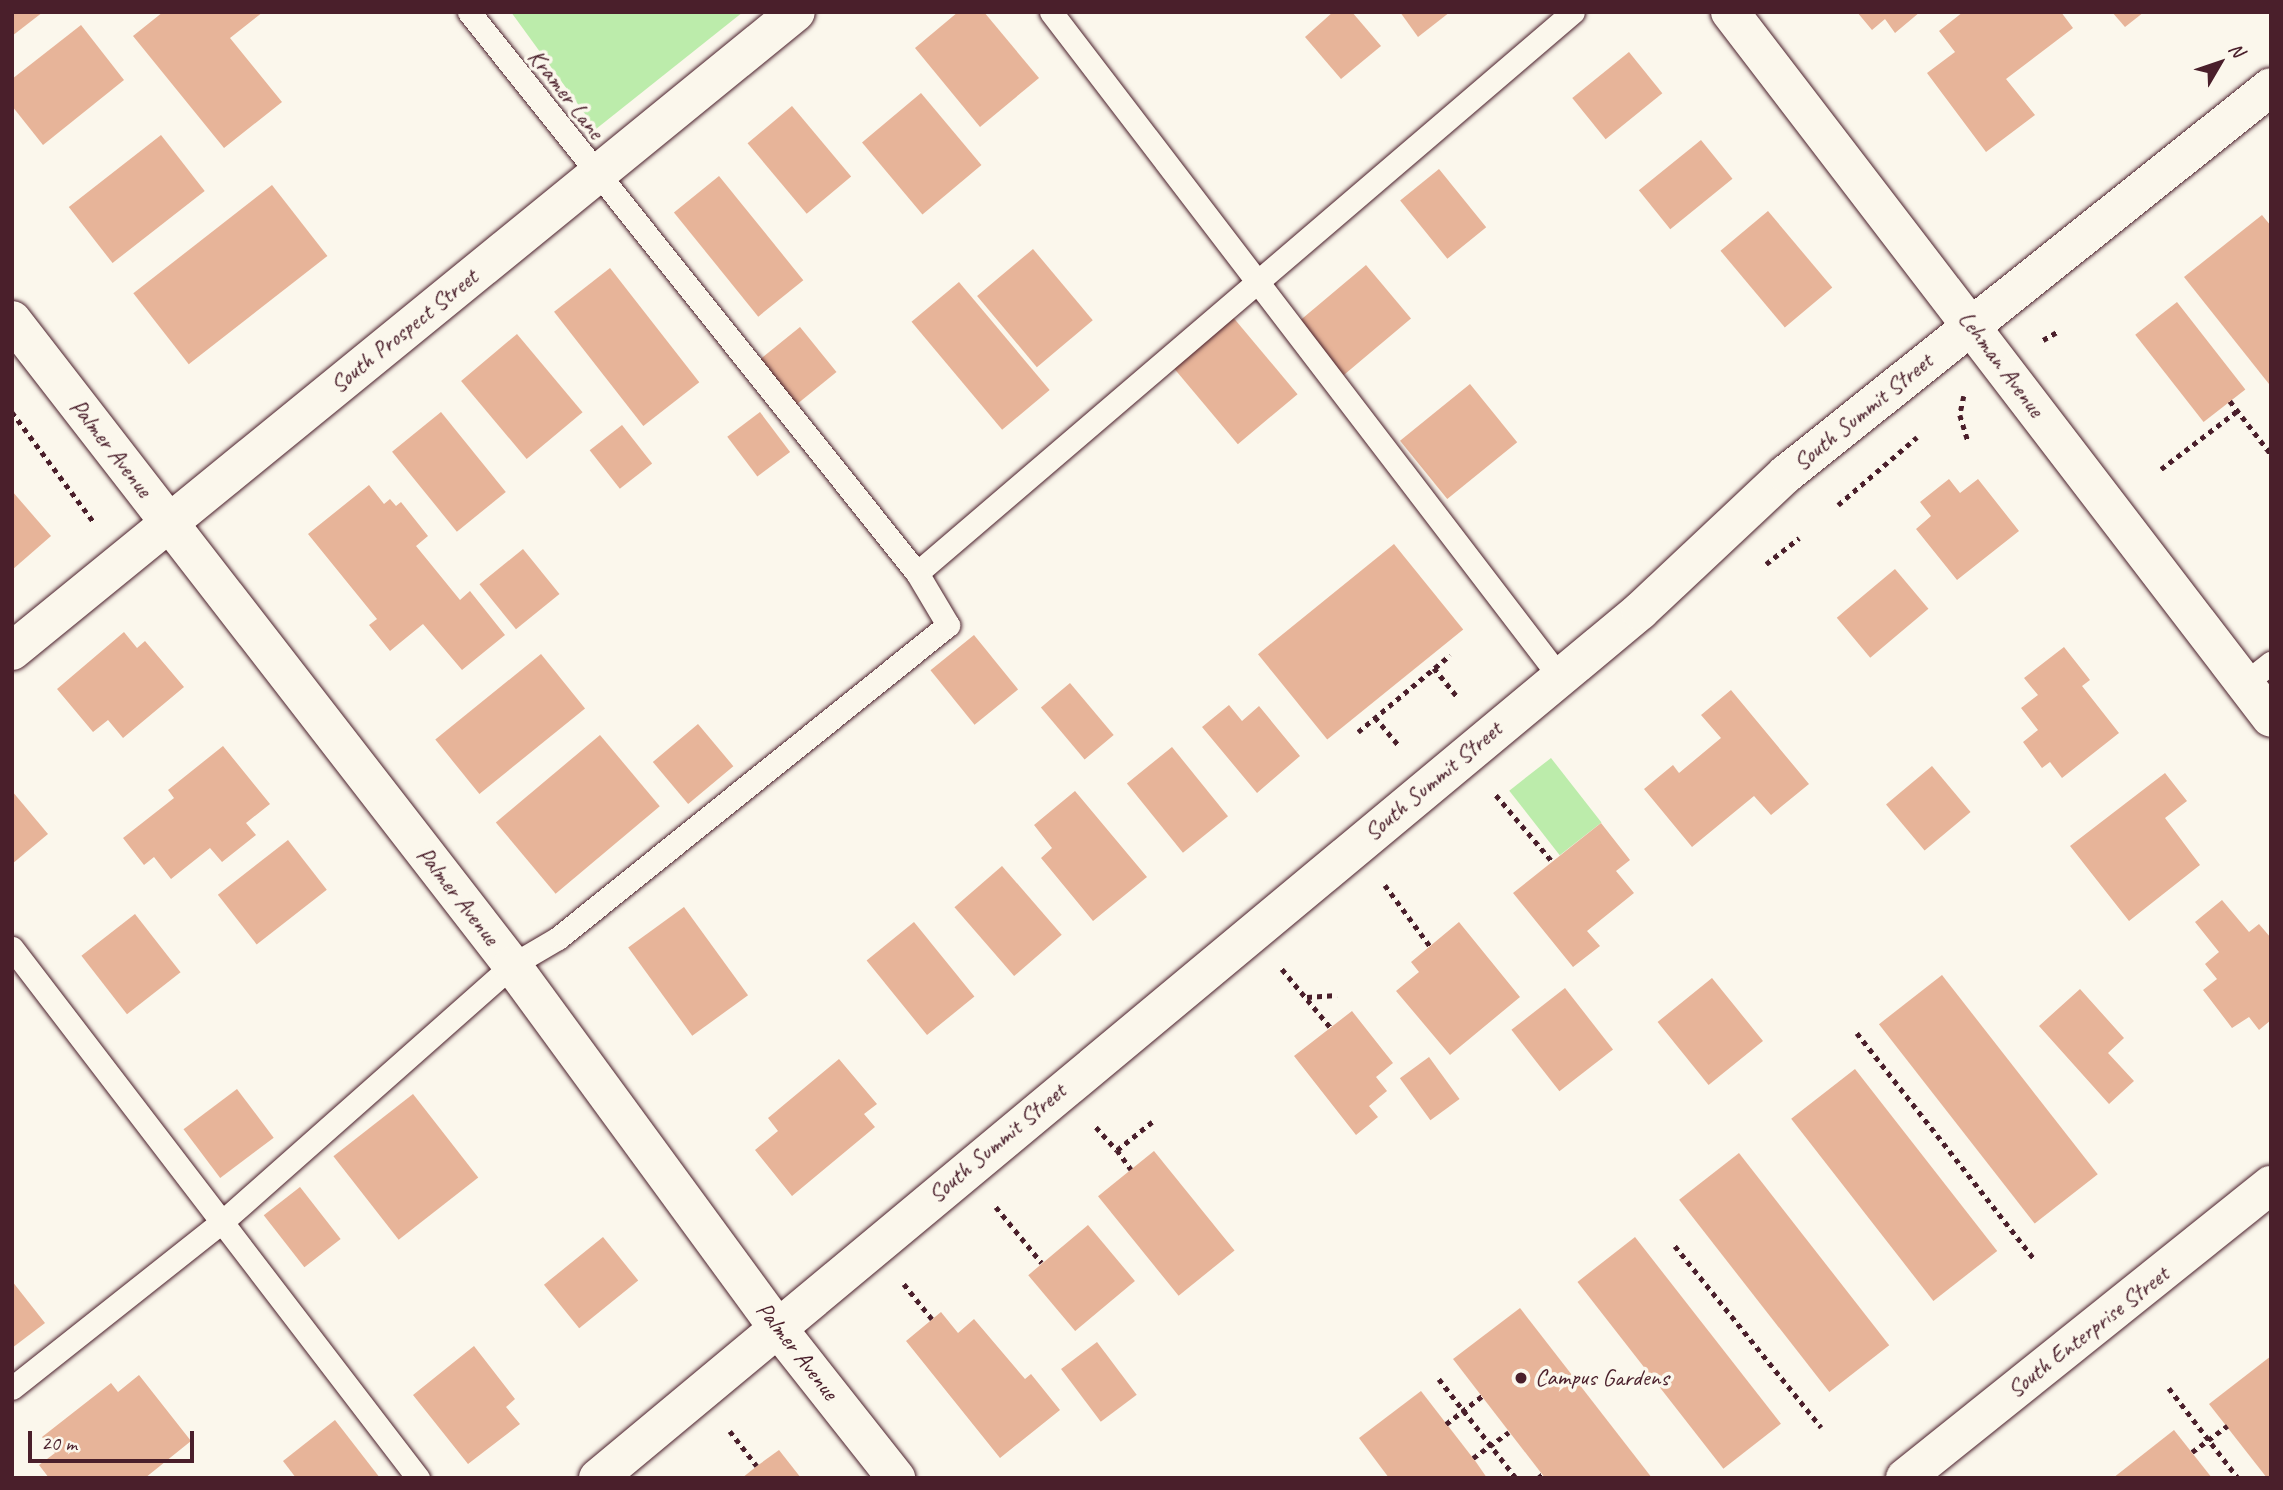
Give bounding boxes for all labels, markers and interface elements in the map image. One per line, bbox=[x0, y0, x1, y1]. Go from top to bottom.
north arrow bbox=[2185, 28, 2255, 98]
text: N bbox=[2223, 38, 2249, 62]
street label: Kramer Lane bbox=[522, 43, 610, 145]
street label: South Prospect Street bbox=[325, 263, 483, 399]
street label: Lehman Avenue bbox=[1952, 305, 2050, 423]
street label: South Summit Street bbox=[1787, 347, 1939, 477]
street label: Palmer Avenue bbox=[64, 393, 158, 503]
street label: South Summit Street bbox=[1358, 715, 1508, 847]
street label: Palmer Avenue bbox=[411, 841, 505, 951]
street label: South Summit Street bbox=[922, 1077, 1072, 1209]
street label: South Enterprise Street bbox=[2001, 1260, 2175, 1404]
street label: Palmer Avenue bbox=[750, 1296, 844, 1406]
place label: Campus Gardens bbox=[1535, 1364, 1669, 1392]
marker: Campus Gardens bbox=[1513, 1370, 1529, 1386]
scale bar bbox=[32, 1416, 198, 1460]
text: 20 m bbox=[41, 1430, 77, 1456]

